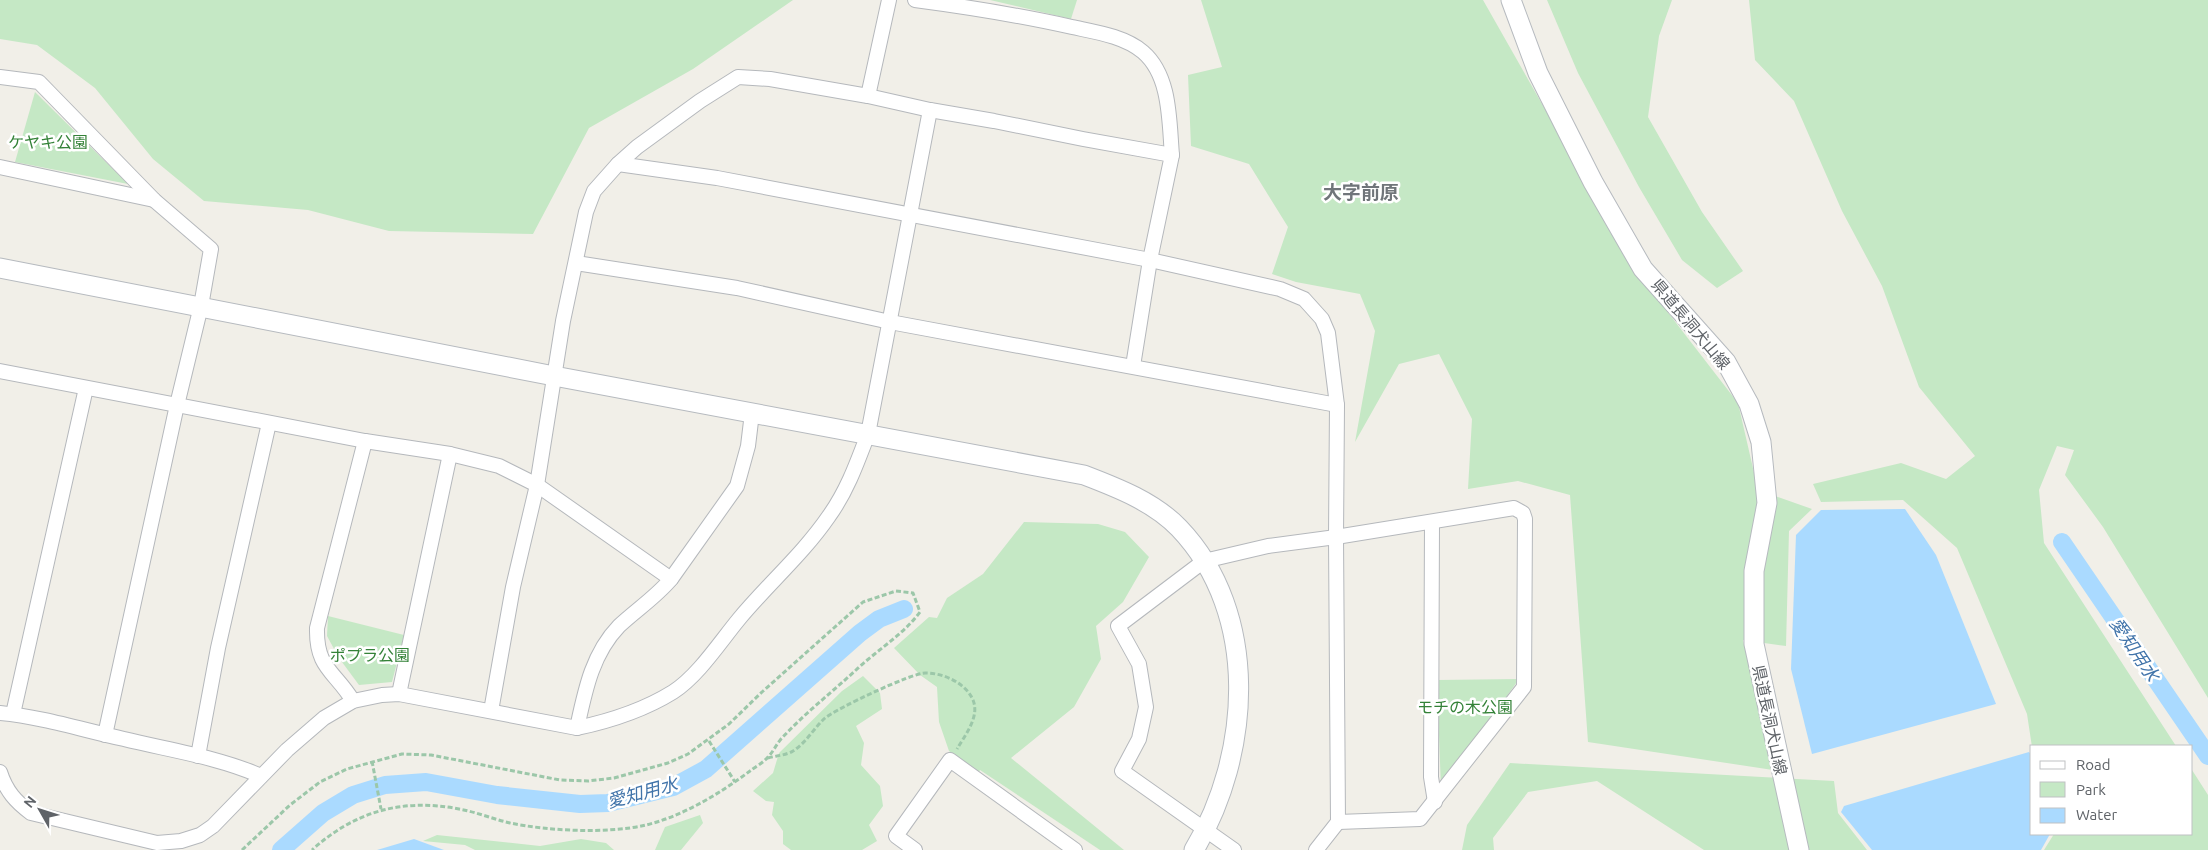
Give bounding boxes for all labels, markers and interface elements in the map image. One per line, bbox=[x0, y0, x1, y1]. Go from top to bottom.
park label: ケヤキ公園 bbox=[8, 133, 88, 151]
district label: 大字前原 bbox=[1323, 181, 1399, 203]
street label: 県道長洞犬山線 bbox=[1648, 275, 1734, 373]
water label: 愛知用水 bbox=[2107, 614, 2165, 686]
park label: ポプラ公園 bbox=[330, 646, 410, 664]
street label: 県道長洞犬山線 bbox=[1750, 663, 1790, 777]
park label: モチの木公園 bbox=[1417, 698, 1513, 716]
legend bbox=[2030, 745, 2193, 835]
text: Road bbox=[2076, 756, 2111, 773]
water label: 愛知用水 bbox=[605, 773, 681, 811]
text: Park bbox=[2076, 781, 2106, 798]
north arrow bbox=[15, 785, 65, 835]
text: N bbox=[20, 793, 39, 811]
text: Water bbox=[2076, 806, 2117, 823]

